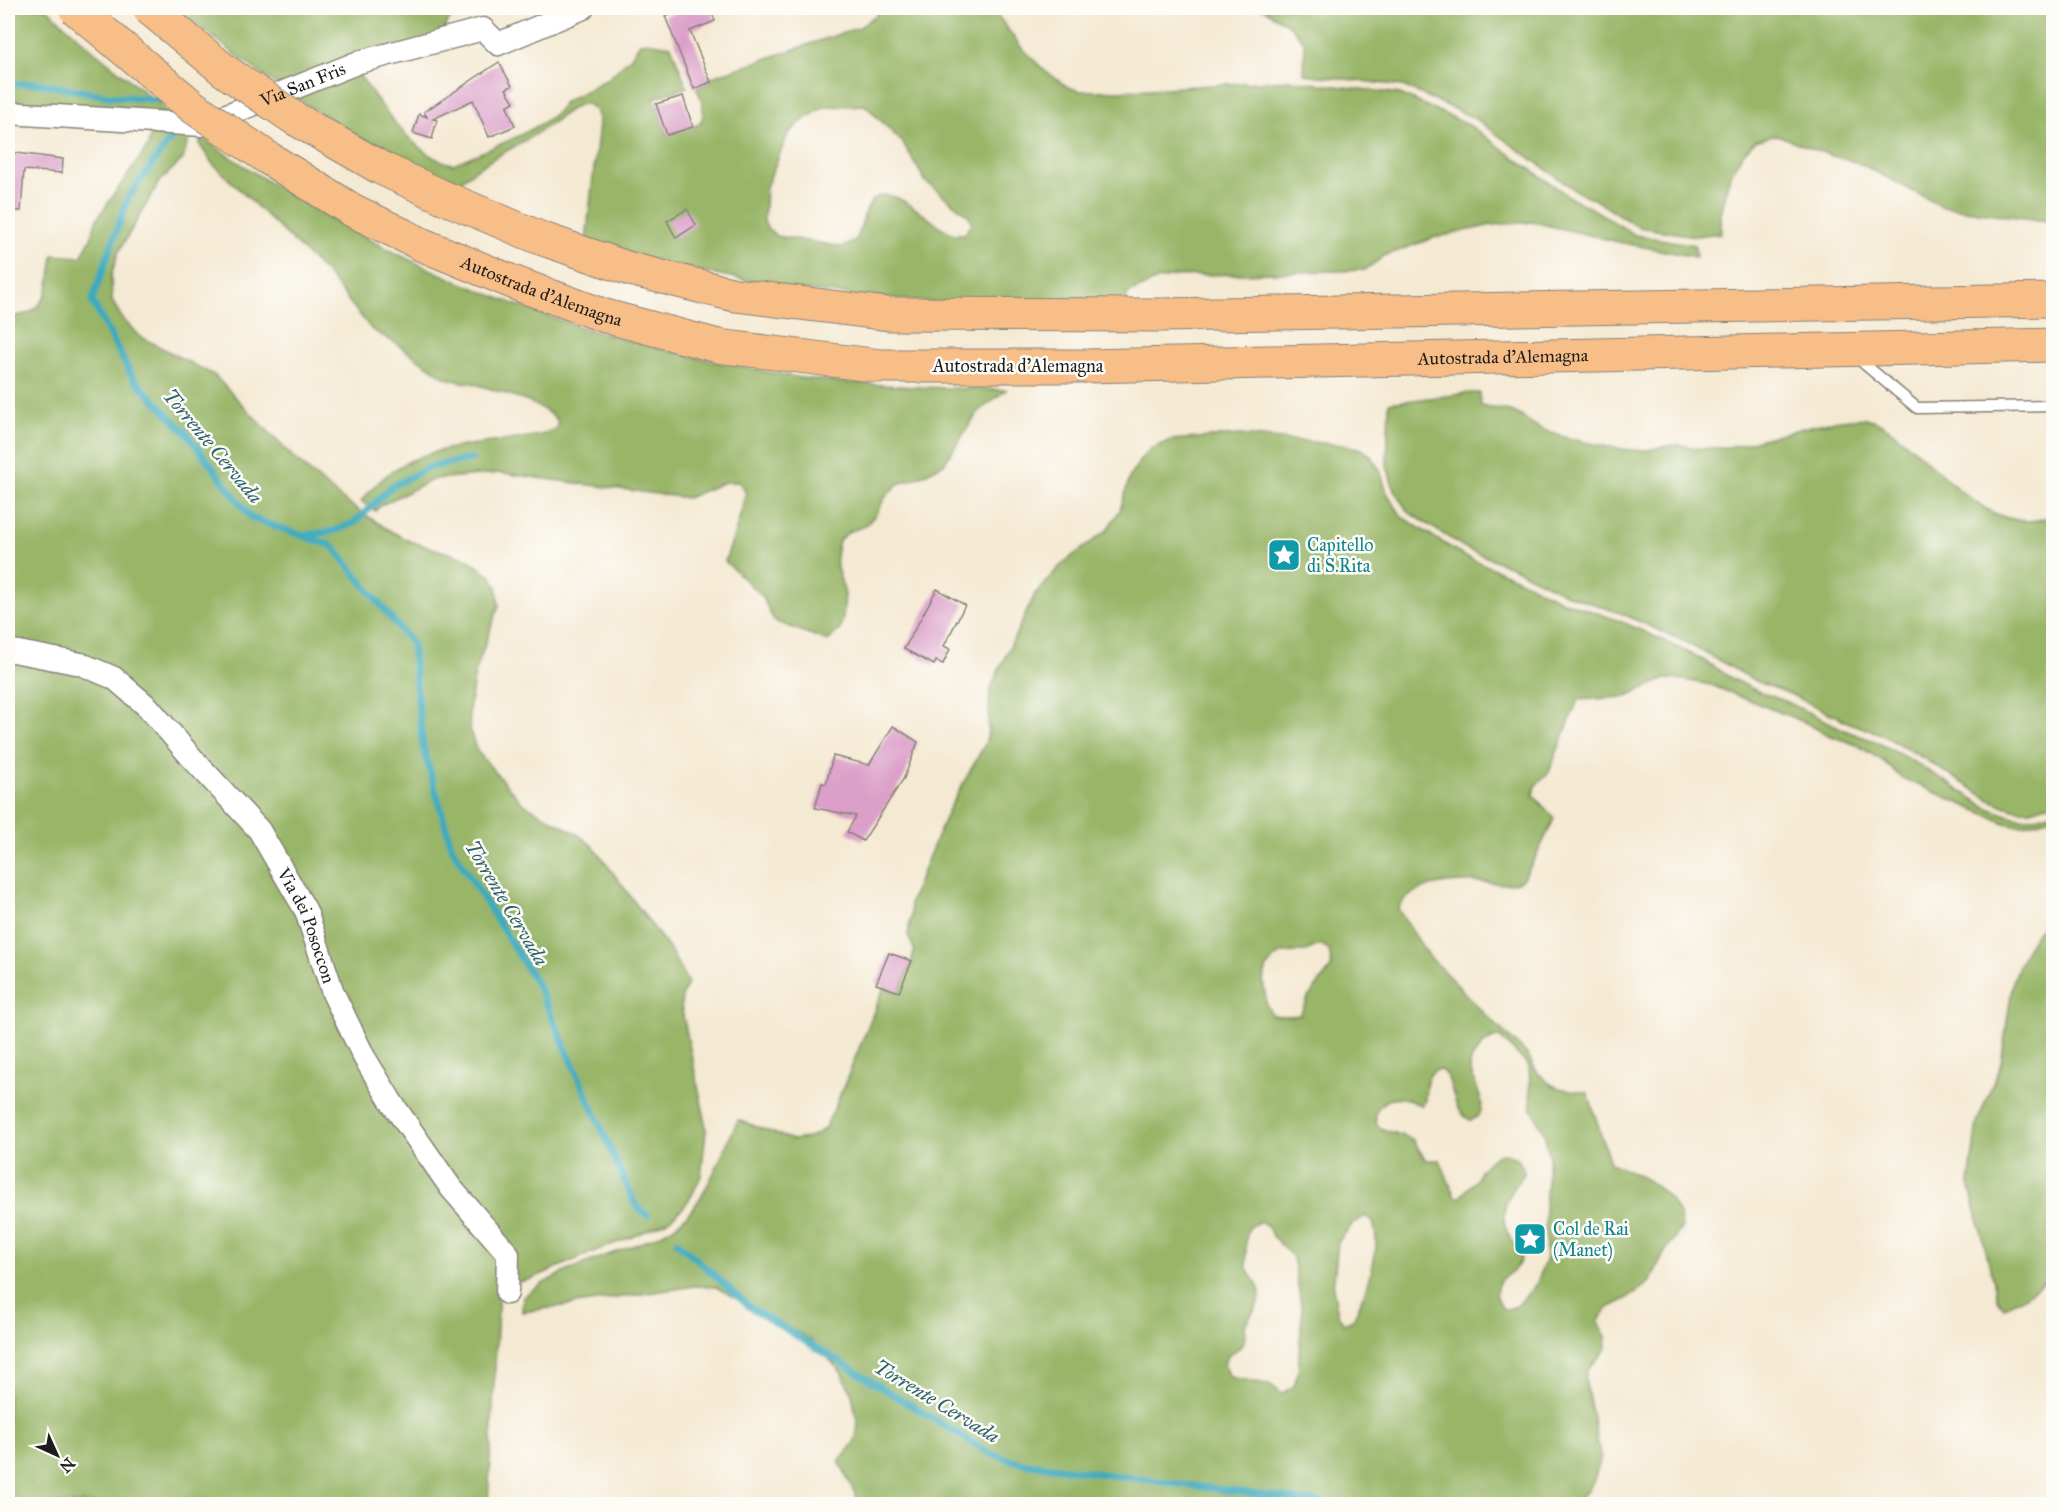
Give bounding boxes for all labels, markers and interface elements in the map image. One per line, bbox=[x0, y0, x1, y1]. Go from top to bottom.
street label: Via San Fris bbox=[256, 58, 349, 112]
street label: Autostrada d'Alemagna bbox=[457, 250, 625, 331]
street label: Autostrada d'Alemagna bbox=[1416, 344, 1589, 370]
street label: Autostrada d'Alemagna bbox=[932, 355, 1104, 378]
water label: Torrente Cervada bbox=[158, 384, 268, 508]
place label: Capitello di S.Rita bbox=[1307, 534, 1373, 577]
place icon: Capitello di S.Rita bbox=[1266, 537, 1302, 573]
water label: Torrente Cervada bbox=[460, 836, 554, 970]
street label: Via dei Posoccon bbox=[272, 863, 340, 986]
place label: Col de Rai (Manet) bbox=[1553, 1218, 1629, 1262]
place icon: Col de Rai (Manet) bbox=[1512, 1221, 1548, 1257]
water label: Torrente Cervada bbox=[870, 1354, 1004, 1448]
north arrow bbox=[27, 1425, 87, 1485]
text: N bbox=[55, 1454, 79, 1477]

